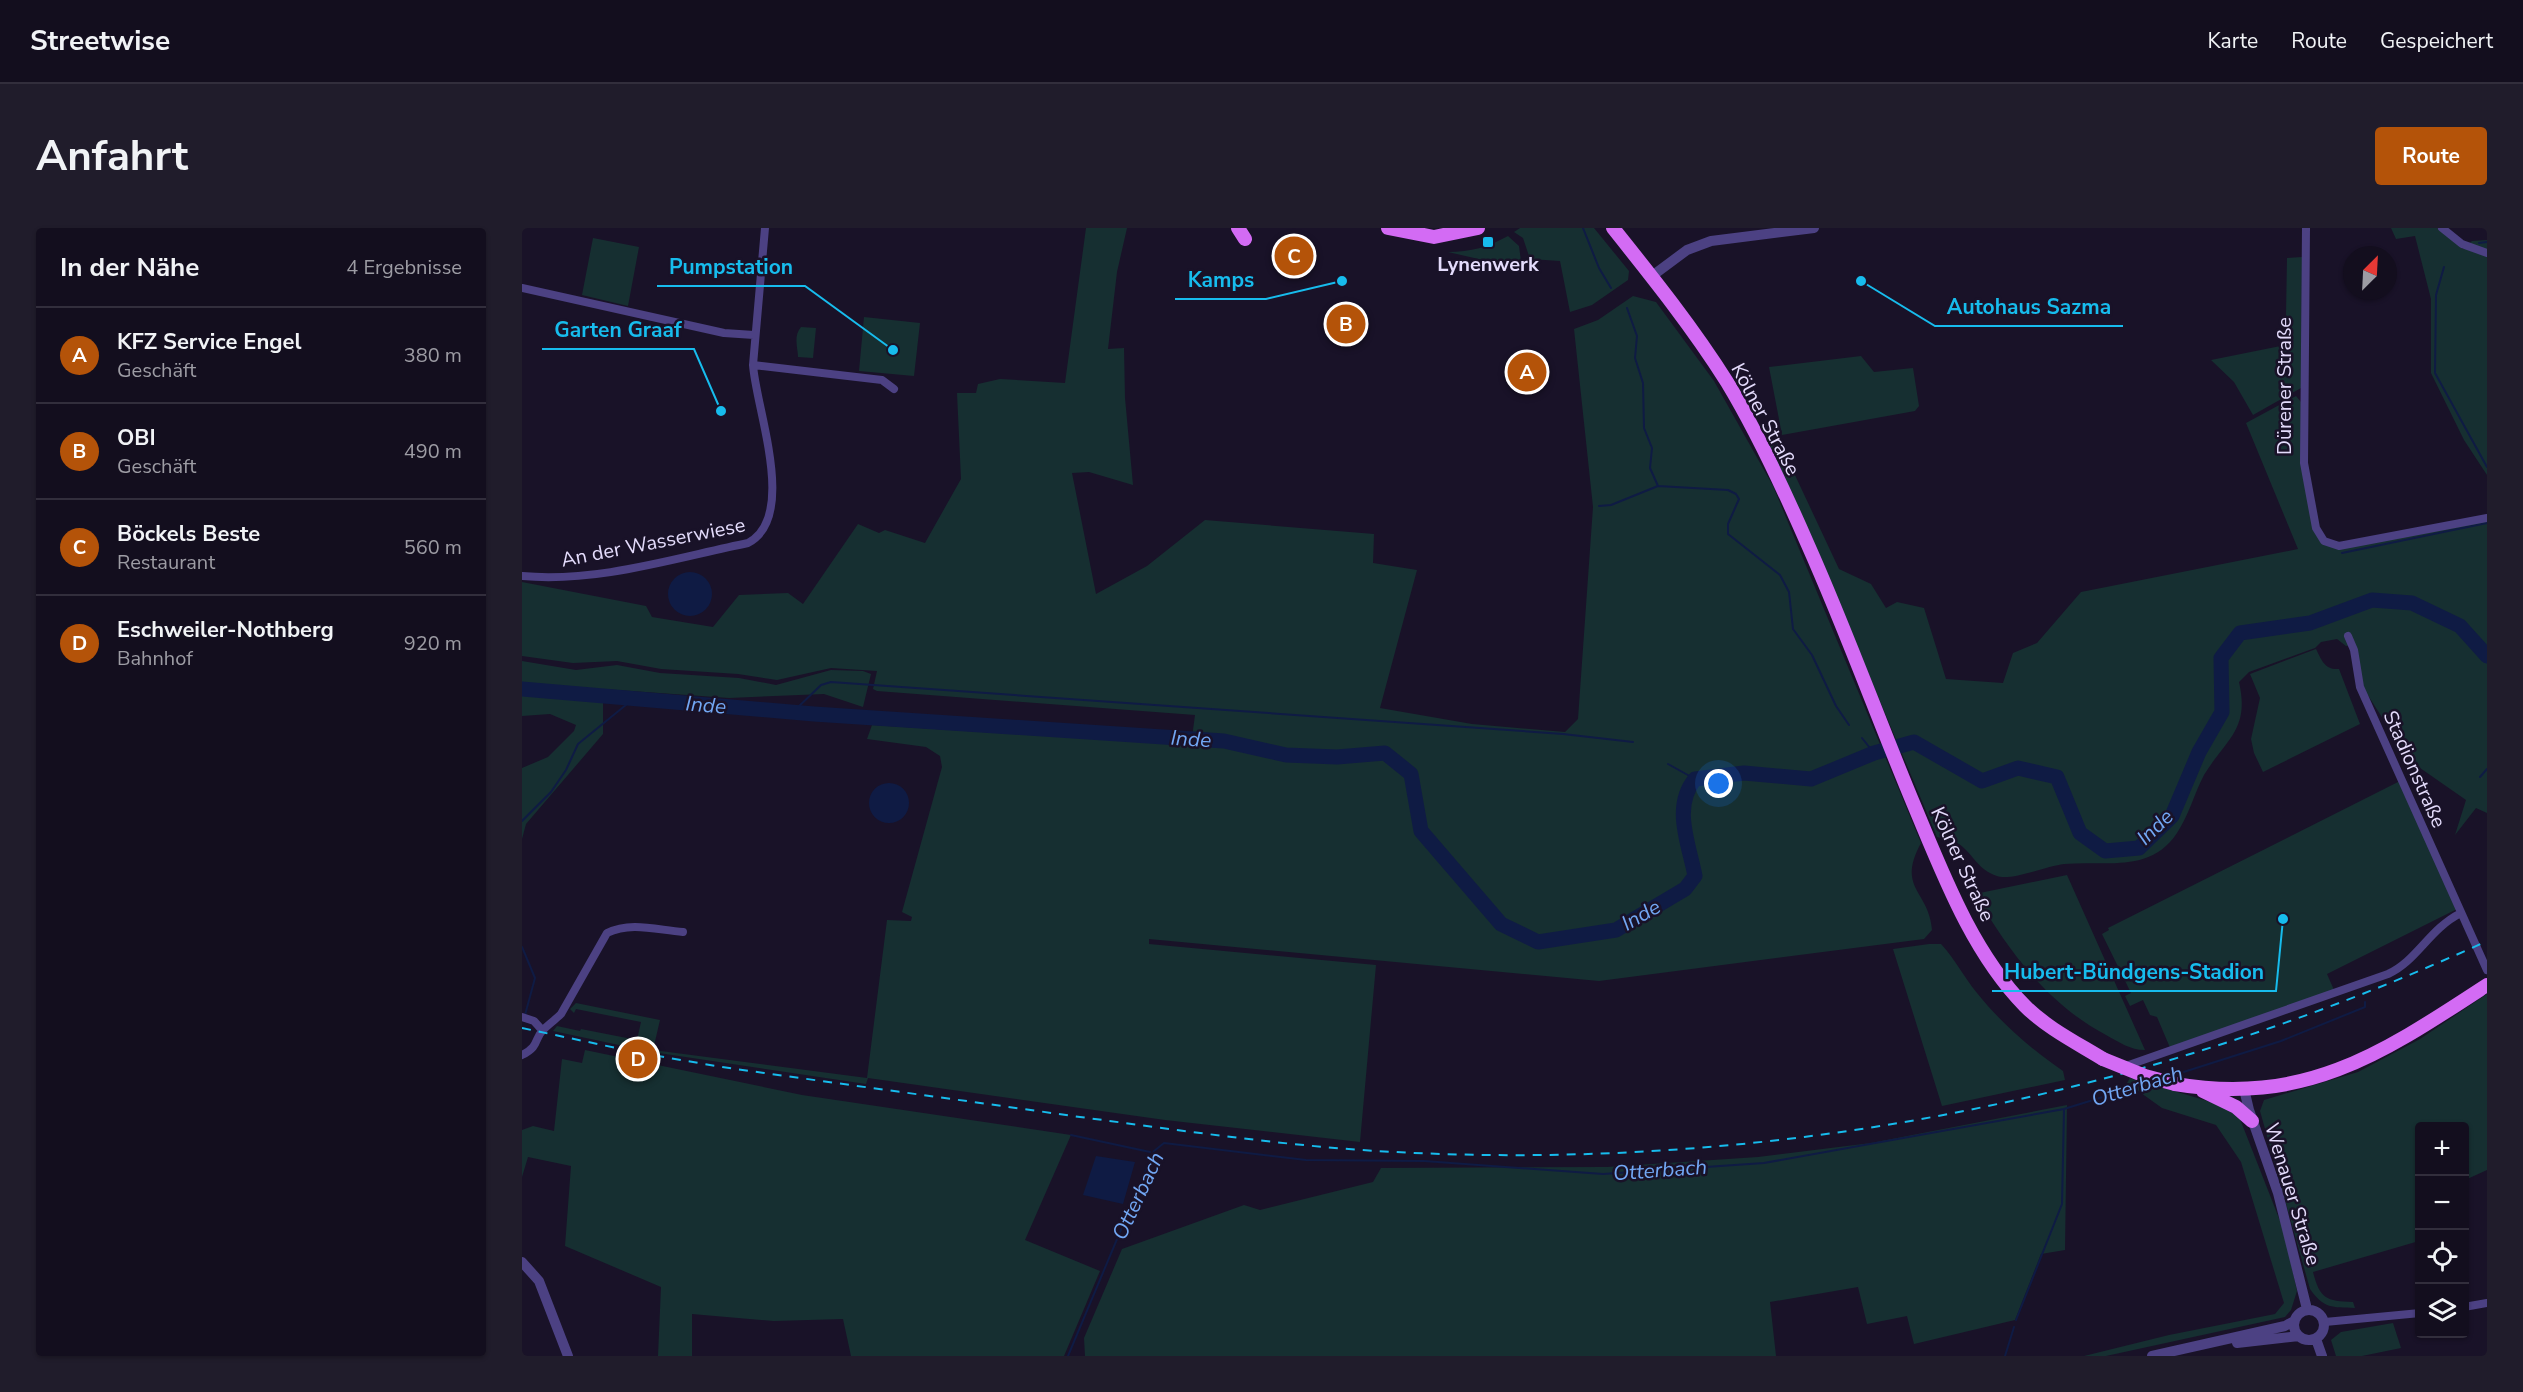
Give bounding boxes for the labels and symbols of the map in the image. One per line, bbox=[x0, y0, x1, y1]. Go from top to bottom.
pin: C bbox=[1274, 234, 1314, 279]
marker: Lynenwerk bbox=[1481, 235, 1495, 249]
north arrow bbox=[2343, 246, 2397, 300]
callout: Pumpstation bbox=[657, 247, 805, 286]
place label: Lynenwerk bbox=[1437, 251, 1540, 278]
text: Pumpstation bbox=[669, 253, 793, 281]
callout: Kamps bbox=[1175, 260, 1266, 299]
text: Kamps bbox=[1188, 266, 1254, 294]
callout: Autohaus Sazma bbox=[1935, 287, 2123, 326]
text: Autohaus Sazma bbox=[1947, 293, 2111, 321]
pin: B bbox=[1326, 302, 1366, 346]
callout: Garten Graaf bbox=[542, 310, 694, 349]
text: Garten Graaf bbox=[554, 316, 682, 344]
street label: Dürener Straße bbox=[2271, 317, 2298, 455]
pin: A bbox=[1508, 350, 1546, 394]
street label: Kölner Straße bbox=[1725, 358, 1806, 480]
street label: An der Wasserwiese bbox=[559, 511, 748, 574]
water label: Inde bbox=[684, 689, 728, 721]
street label: Stadionstraße bbox=[2377, 706, 2452, 832]
water label: Inde bbox=[1170, 724, 1212, 754]
your location bbox=[1704, 769, 1733, 798]
street label: Kölner Straße bbox=[1924, 803, 2001, 926]
water label: Inde bbox=[2131, 803, 2179, 851]
water label: Inde bbox=[1616, 893, 1666, 937]
callout: Hubert-Bündgens-Stadion bbox=[1992, 952, 2276, 991]
text: Hubert-Bündgens-Stadion bbox=[2004, 958, 2264, 986]
pin: D bbox=[618, 1036, 658, 1082]
water label: Otterbach bbox=[2088, 1059, 2186, 1113]
street label: Wenauer Straße bbox=[2258, 1120, 2327, 1269]
water label: Otterbach bbox=[1105, 1147, 1171, 1245]
water label: Otterbach bbox=[1612, 1153, 1708, 1187]

